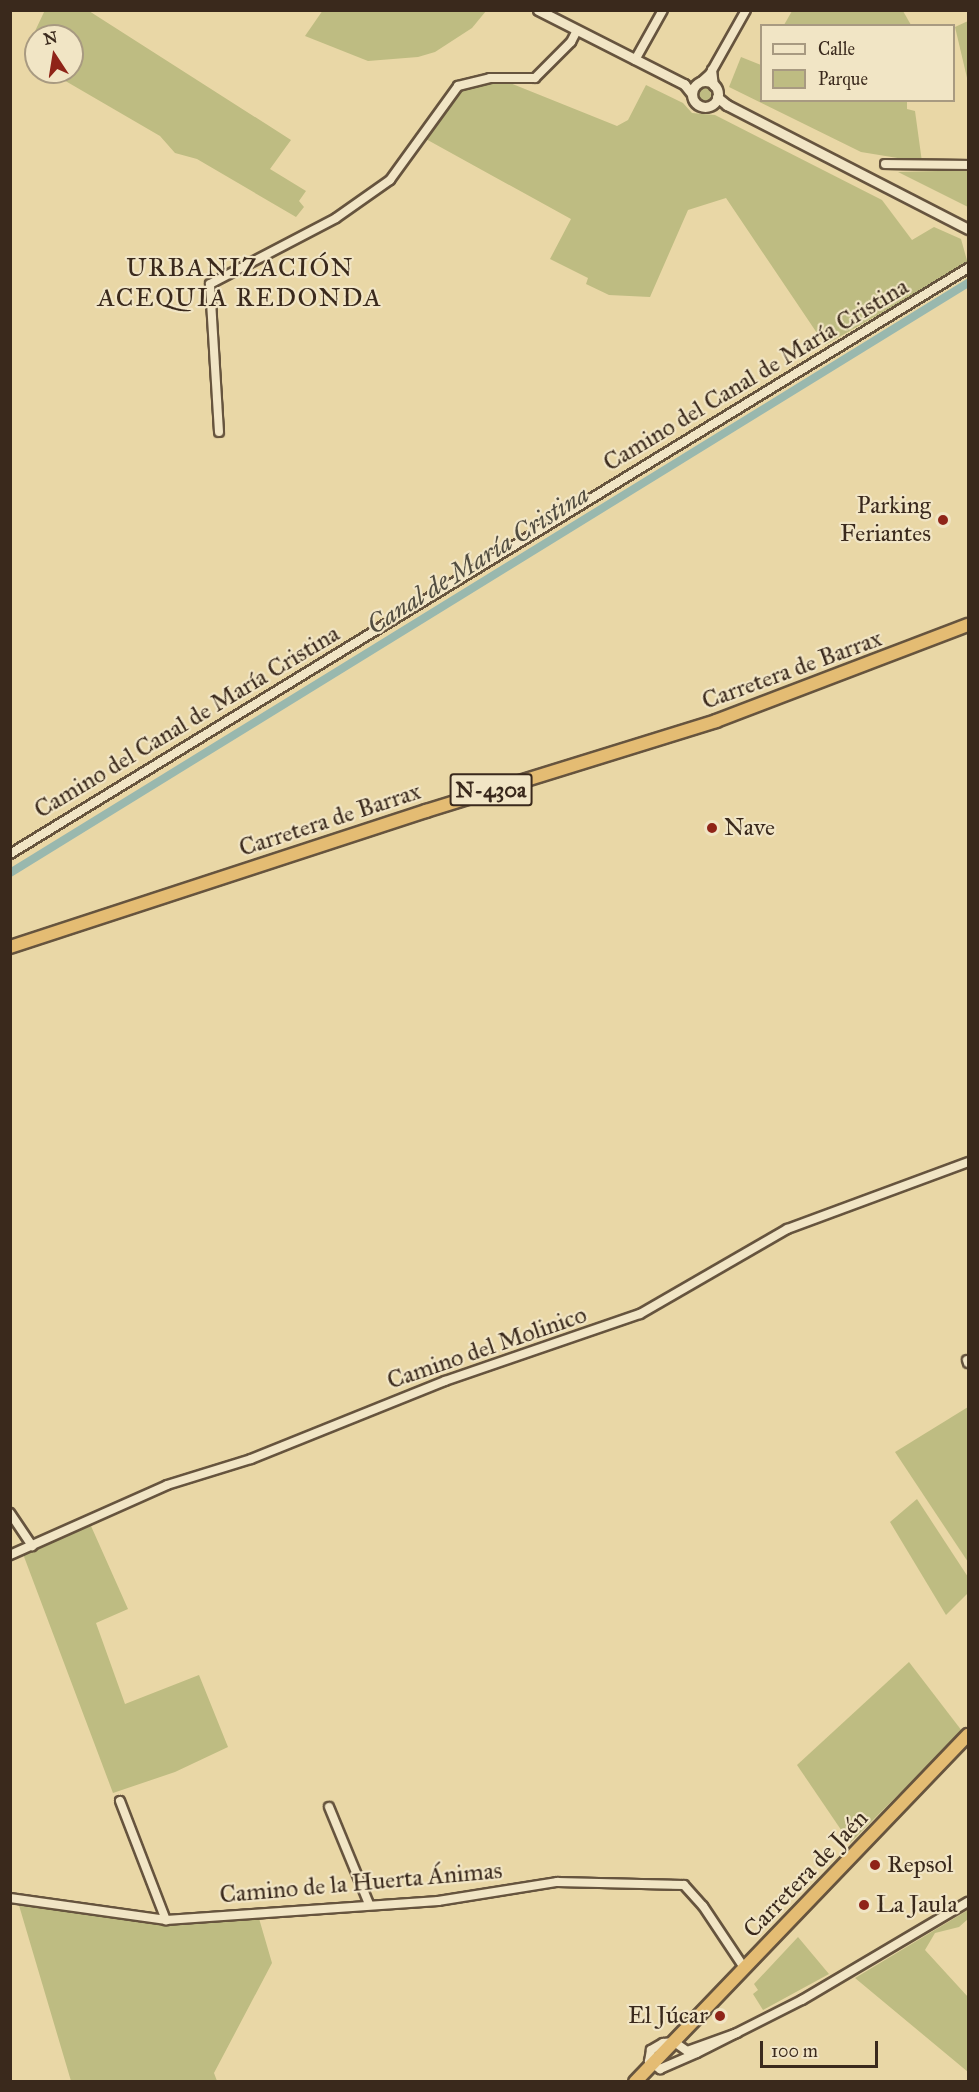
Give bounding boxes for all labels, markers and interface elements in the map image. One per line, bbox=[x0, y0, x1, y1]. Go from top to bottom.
north arrow bbox=[24, 24, 84, 84]
legend bbox=[760, 24, 955, 102]
text: N bbox=[42, 27, 59, 49]
text: Calle bbox=[818, 38, 855, 60]
text: Parque bbox=[818, 68, 868, 90]
district label: URBANIZACIÓN ACEQUIA REDONDA bbox=[97, 252, 383, 314]
street label: Camino del Canal de María Cristina bbox=[598, 272, 914, 478]
water label: Canal de María Cristina bbox=[361, 479, 595, 641]
place label: Parking Feriantes bbox=[840, 492, 931, 548]
marker: Parking Feriantes bbox=[936, 513, 950, 527]
street label: Camino del Canal de María Cristina bbox=[29, 619, 345, 825]
street label: Carretera de Barrax bbox=[698, 624, 886, 716]
road number: N-430a bbox=[449, 771, 533, 809]
street label: Carretera de Barrax bbox=[236, 777, 424, 863]
place label: Nave bbox=[724, 814, 775, 842]
marker: Nave bbox=[705, 821, 719, 835]
street label: Camino del Molinico bbox=[384, 1300, 590, 1396]
street label: Carretera de Jaén bbox=[738, 1804, 874, 1944]
place label: Repsol bbox=[887, 1851, 953, 1879]
street label: Camino de la Huerta Ánimas bbox=[218, 1856, 504, 1910]
marker: Repsol bbox=[868, 1858, 882, 1872]
place label: La Jaula bbox=[876, 1891, 958, 1919]
marker: La Jaula bbox=[857, 1898, 871, 1912]
place label: El Júcar bbox=[628, 2002, 708, 2030]
marker: El Júcar bbox=[713, 2009, 727, 2023]
scale bar bbox=[763, 2029, 882, 2067]
text: 100 m bbox=[771, 2040, 818, 2062]

